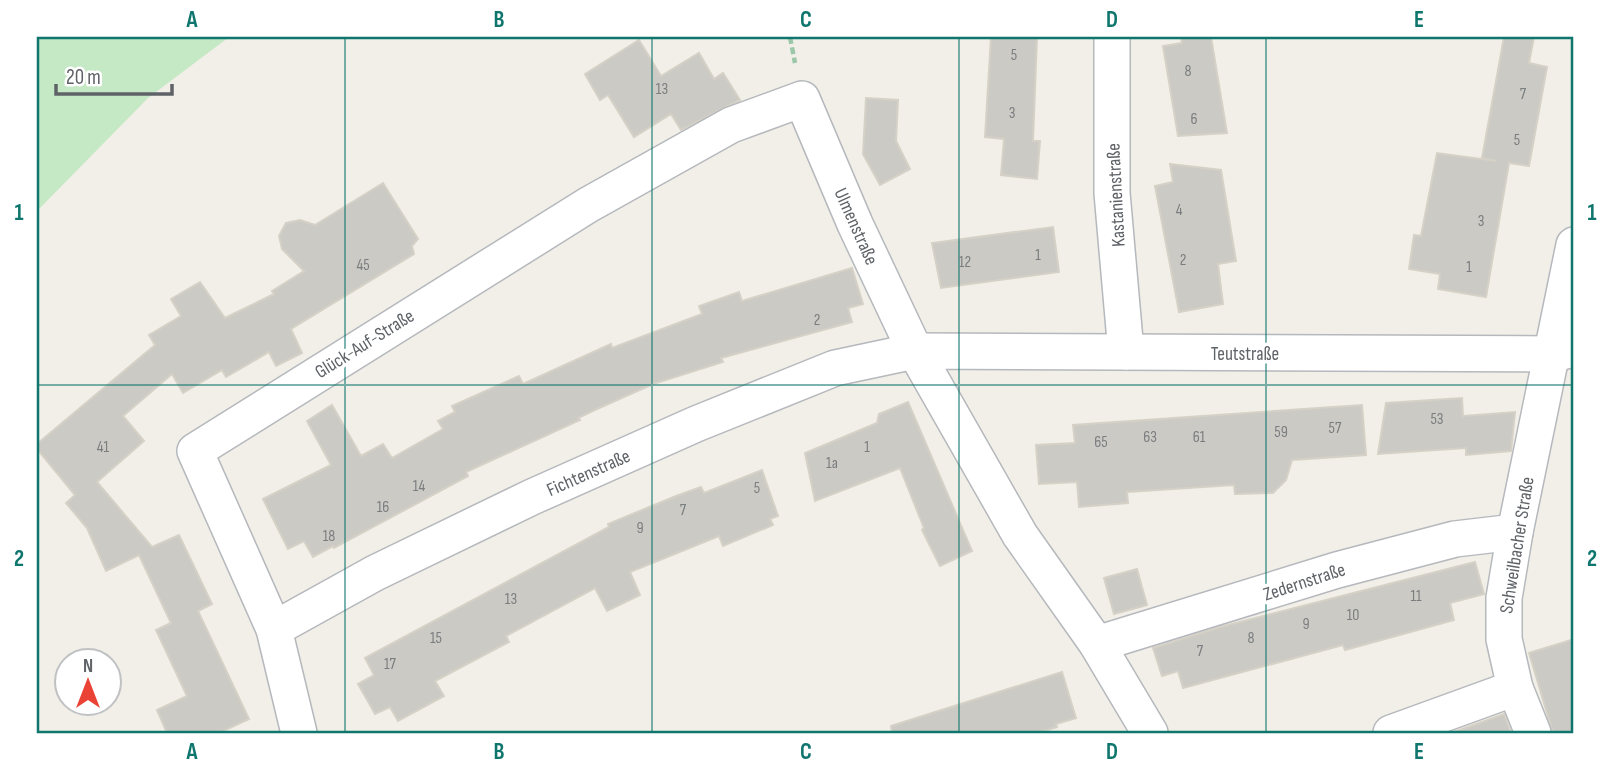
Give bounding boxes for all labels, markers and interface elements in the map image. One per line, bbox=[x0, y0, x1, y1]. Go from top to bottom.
text: A bbox=[186, 6, 199, 34]
text: B bbox=[494, 6, 505, 34]
text: C bbox=[800, 6, 812, 34]
text: D bbox=[1106, 6, 1118, 34]
text: E bbox=[1414, 6, 1424, 34]
house number: 5 bbox=[1011, 46, 1017, 65]
scale bar bbox=[56, 52, 172, 96]
house number: 8 bbox=[1184, 62, 1192, 81]
text: 20 m bbox=[66, 65, 101, 90]
house number: 13 bbox=[656, 80, 668, 99]
house number: 7 bbox=[1520, 85, 1527, 104]
house number: 3 bbox=[1009, 104, 1015, 123]
house number: 6 bbox=[1190, 110, 1198, 129]
house number: 5 bbox=[1514, 131, 1520, 150]
street label: Kastanienstraße bbox=[1102, 143, 1131, 247]
street label: Ulmenstraße bbox=[829, 185, 883, 269]
text: 1 bbox=[14, 199, 24, 227]
text: 1 bbox=[1587, 199, 1597, 227]
house number: 4 bbox=[1176, 201, 1183, 220]
house number: 3 bbox=[1478, 212, 1484, 231]
house number: 1 bbox=[1035, 246, 1041, 265]
house number: 2 bbox=[1180, 251, 1186, 270]
house number: 12 bbox=[959, 253, 971, 272]
house number: 45 bbox=[356, 256, 370, 275]
house number: 1 bbox=[1466, 258, 1472, 277]
street label: Glück-Auf-Straße bbox=[311, 305, 419, 384]
house number: 2 bbox=[814, 311, 820, 330]
street label: Teutstraße bbox=[1211, 343, 1279, 366]
house number: 53 bbox=[1430, 410, 1444, 429]
house number: 57 bbox=[1329, 419, 1342, 438]
house number: 59 bbox=[1274, 423, 1288, 442]
house number: 63 bbox=[1143, 428, 1157, 447]
house number: 61 bbox=[1193, 428, 1206, 447]
house number: 65 bbox=[1094, 433, 1108, 452]
house number: 41 bbox=[97, 438, 110, 457]
house number: 1 bbox=[864, 438, 870, 457]
street label: Fichtenstraße bbox=[543, 445, 634, 502]
house number: 1a bbox=[826, 454, 838, 473]
street label: Schweilbacher Straße bbox=[1495, 475, 1540, 615]
house number: 14 bbox=[413, 477, 425, 496]
house number: 5 bbox=[754, 479, 760, 498]
house number: 16 bbox=[377, 498, 389, 517]
house number: 7 bbox=[680, 501, 687, 520]
house number: 9 bbox=[636, 519, 644, 538]
house number: 18 bbox=[323, 527, 335, 546]
text: 2 bbox=[14, 545, 24, 573]
text: 2 bbox=[1587, 545, 1597, 573]
street label: Zedernstraße bbox=[1261, 558, 1348, 606]
house number: 11 bbox=[1410, 587, 1422, 606]
house number: 13 bbox=[505, 590, 517, 609]
house number: 10 bbox=[1347, 606, 1359, 625]
house number: 9 bbox=[1302, 615, 1310, 634]
house number: 15 bbox=[430, 629, 442, 648]
house number: 8 bbox=[1247, 629, 1255, 648]
house number: 7 bbox=[1197, 642, 1204, 661]
north arrow bbox=[52, 648, 122, 718]
text: N bbox=[83, 655, 93, 678]
house number: 17 bbox=[384, 655, 397, 674]
text: A bbox=[186, 738, 199, 766]
text: B bbox=[494, 738, 505, 766]
text: C bbox=[800, 738, 812, 766]
text: D bbox=[1106, 738, 1118, 766]
text: E bbox=[1414, 738, 1424, 766]

